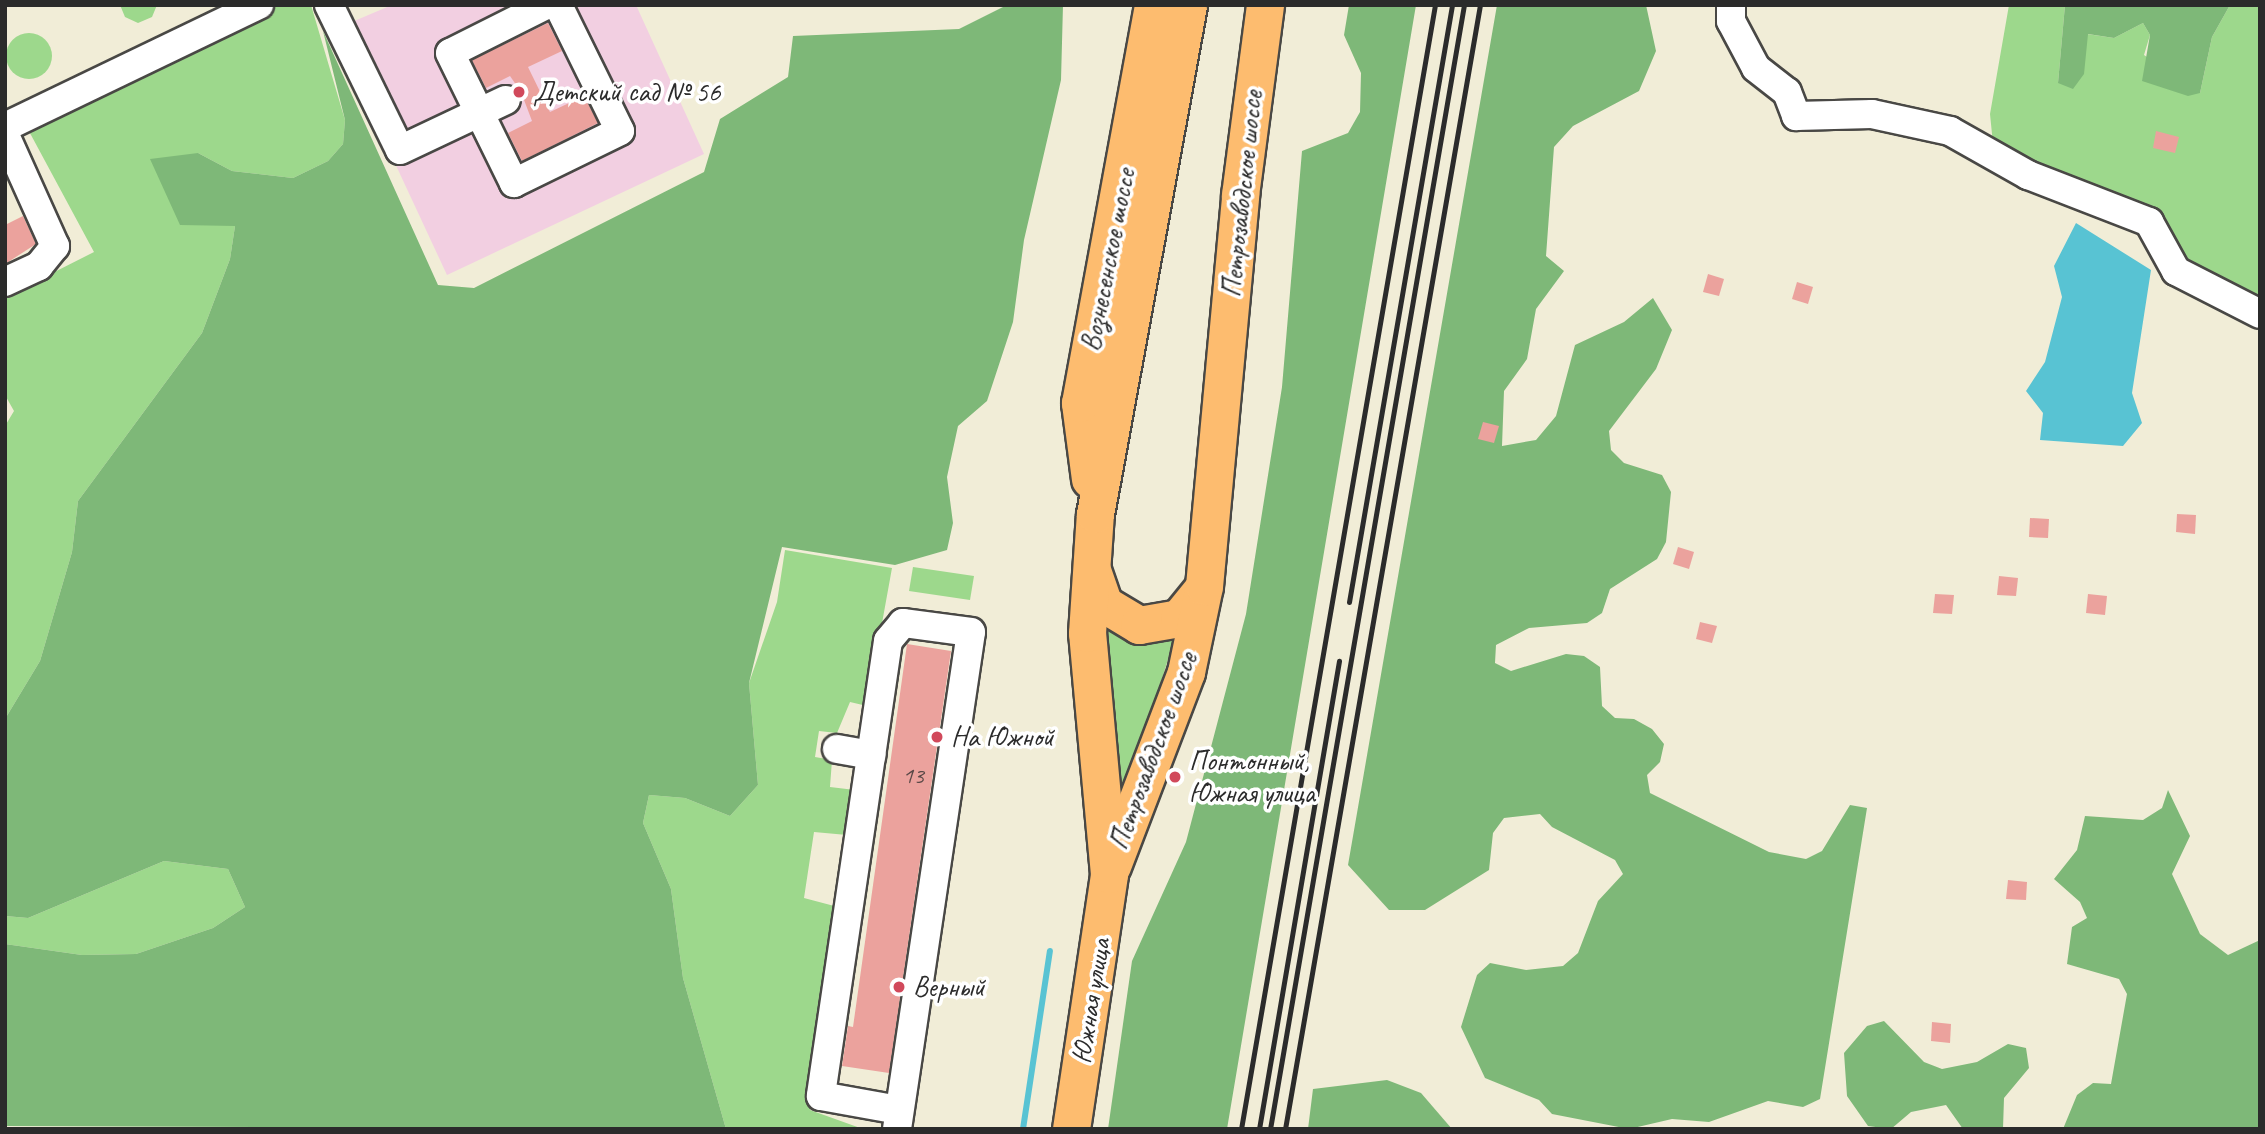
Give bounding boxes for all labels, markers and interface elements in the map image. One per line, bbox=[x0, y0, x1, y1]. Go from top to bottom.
place label: Детский сад № 56 bbox=[533, 75, 720, 109]
marker: Детский сад № 56 bbox=[511, 84, 527, 100]
street label: Петрозаводское шоссе bbox=[1214, 88, 1270, 300]
street label: Вознесенское шоссе bbox=[1074, 166, 1142, 354]
street label: Петрозаводское шоссе bbox=[1102, 647, 1204, 855]
place label: На Южной bbox=[951, 720, 1053, 754]
marker: На Южной bbox=[929, 729, 945, 745]
place label: Понтонный, Южная улица bbox=[1189, 744, 1317, 810]
house number: 13 bbox=[902, 762, 924, 790]
marker: Понтонный, Южная улица bbox=[1167, 769, 1183, 785]
street label: Южная улица bbox=[1064, 935, 1118, 1067]
place label: Верный bbox=[913, 970, 985, 1004]
marker: Верный bbox=[891, 979, 907, 995]

